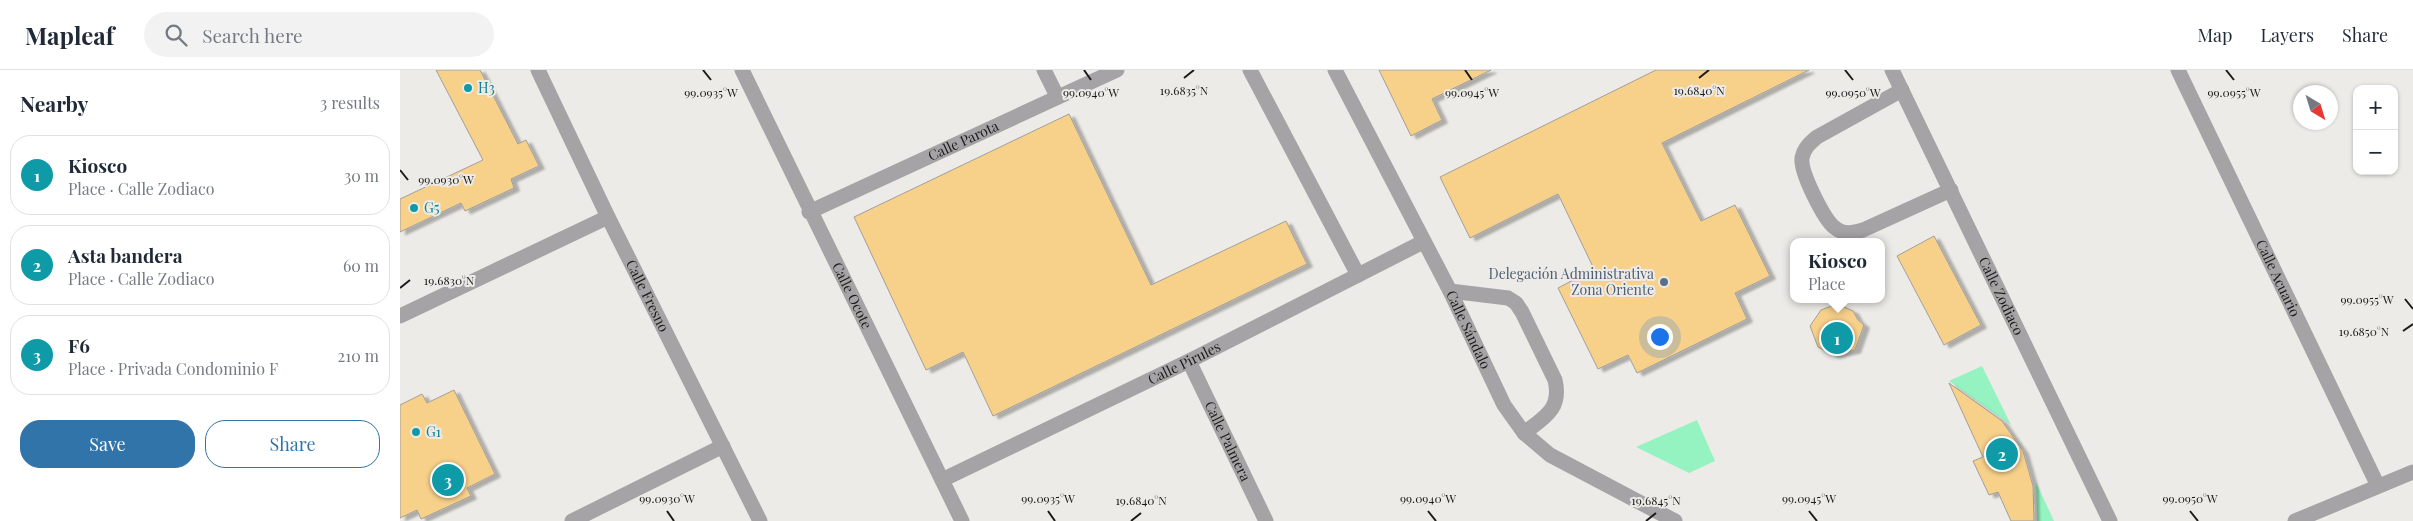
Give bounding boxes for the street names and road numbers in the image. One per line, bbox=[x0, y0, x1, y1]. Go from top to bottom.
street label: Calle Parota bbox=[925, 116, 1002, 165]
street label: Calle Acuario bbox=[2252, 236, 2305, 320]
street label: Calle Zodiaco bbox=[1975, 253, 2029, 338]
street label: Calle Fresno bbox=[622, 256, 674, 335]
street label: Calle Ocote bbox=[828, 259, 877, 332]
street label: Calle Sándalo bbox=[1442, 287, 1496, 372]
street label: Calle Pirules bbox=[1144, 337, 1224, 389]
street label: Calle Palmera bbox=[1201, 398, 1255, 484]

